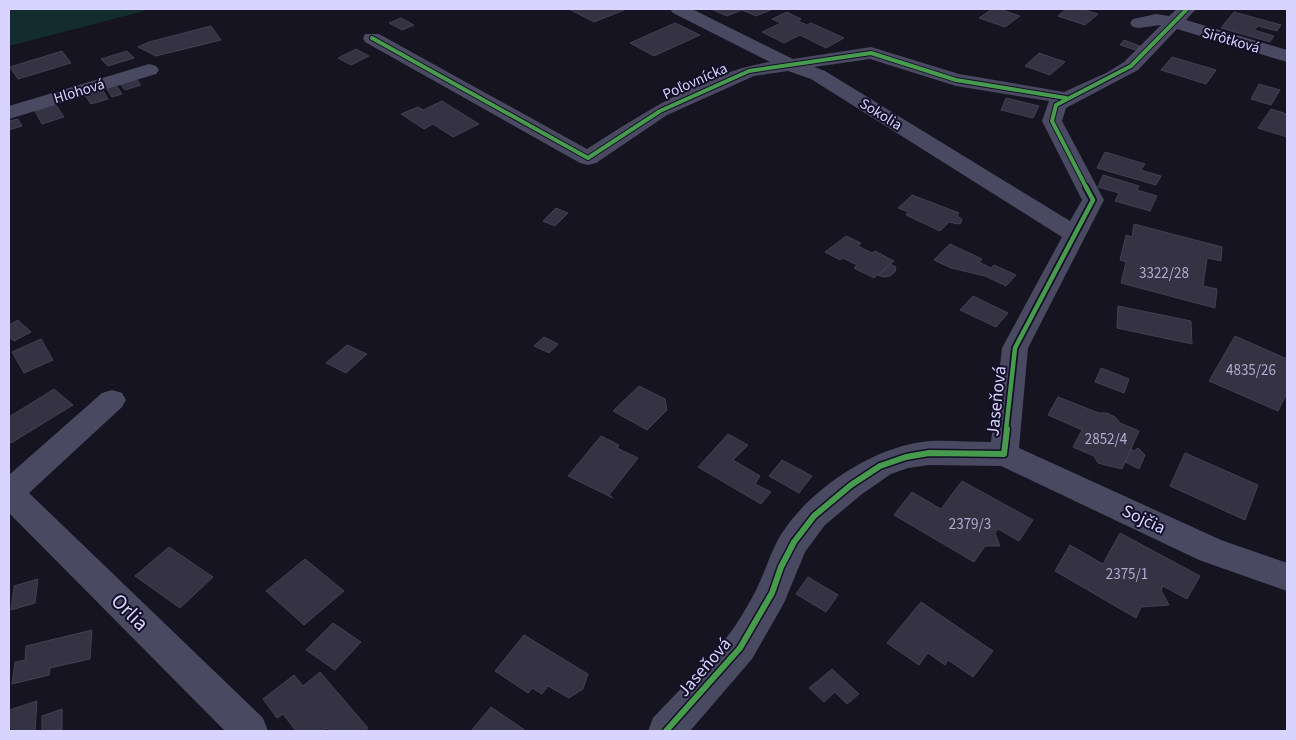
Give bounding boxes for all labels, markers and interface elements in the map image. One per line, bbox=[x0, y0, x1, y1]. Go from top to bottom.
street label: Sirôtková bbox=[1200, 22, 1262, 59]
street label: Poľovnícka bbox=[659, 58, 731, 105]
street label: Hlohová bbox=[51, 74, 107, 109]
street label: Sokolia bbox=[855, 93, 906, 136]
house number: 3322/28 bbox=[1139, 263, 1189, 284]
house number: 4835/26 bbox=[1226, 360, 1276, 381]
street label: Jaseňová bbox=[980, 365, 1013, 438]
house number: 2852/4 bbox=[1085, 429, 1128, 450]
street label: Sojčia bbox=[1118, 499, 1170, 540]
house number: 2379/3 bbox=[949, 514, 991, 535]
house number: 2375/1 bbox=[1106, 564, 1148, 585]
street label: Orlia bbox=[104, 586, 156, 638]
street label: Jaseňová bbox=[672, 632, 737, 702]

